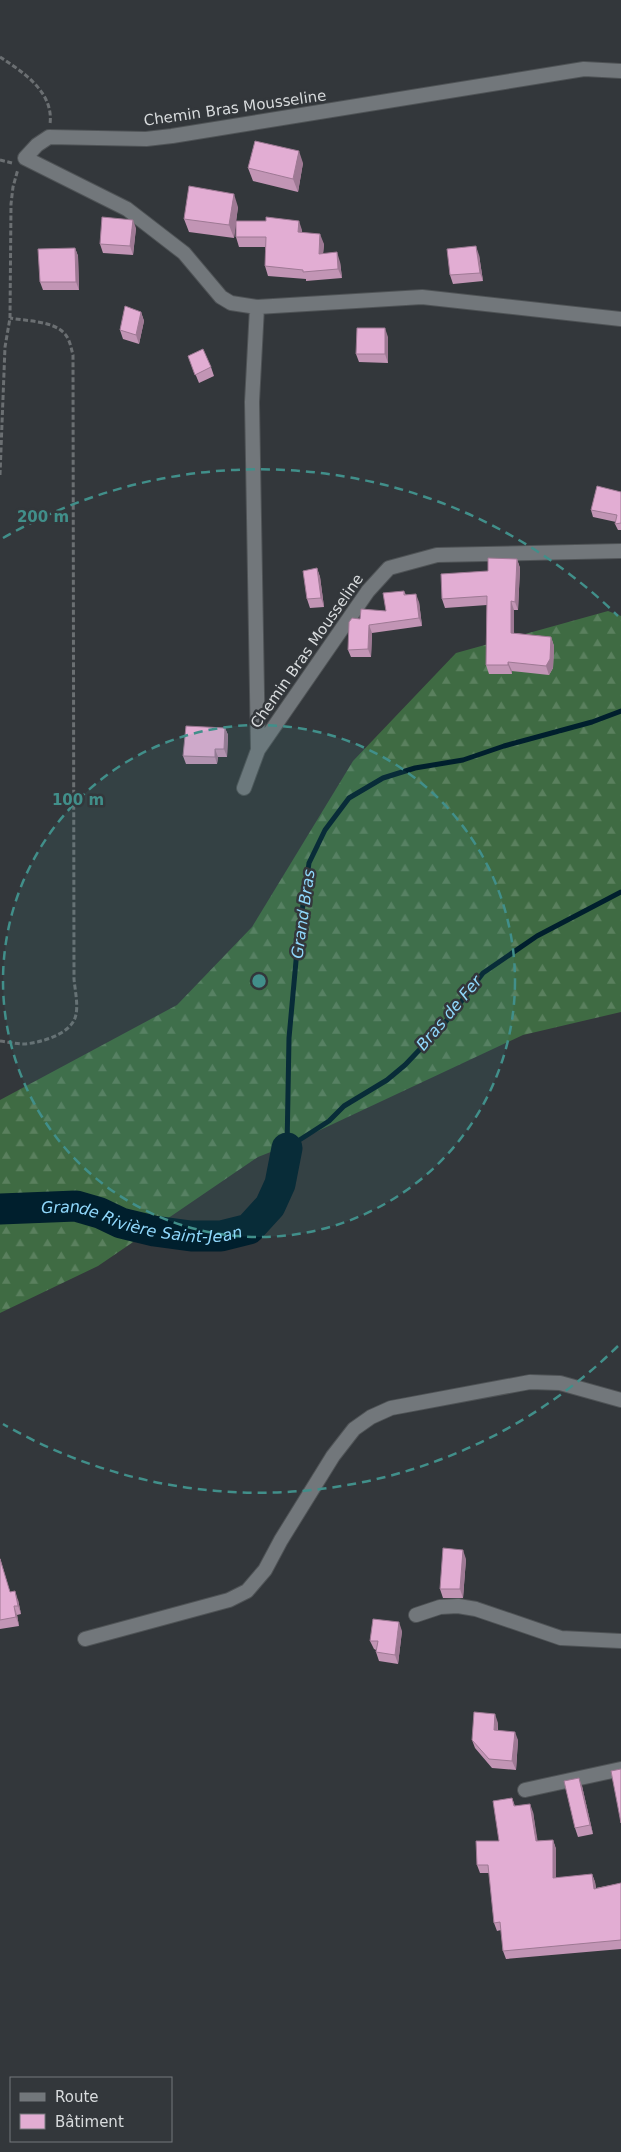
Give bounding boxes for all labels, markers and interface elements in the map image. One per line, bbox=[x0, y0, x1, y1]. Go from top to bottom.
street label: Chemin Bras Mousseline bbox=[143, 86, 327, 130]
text: 200 m bbox=[17, 508, 69, 526]
street label: Chemin Bras Mousseline bbox=[247, 570, 367, 732]
text: 100 m bbox=[52, 791, 104, 809]
water label: Grand Bras bbox=[287, 868, 319, 960]
water label: Bras de Fer bbox=[412, 971, 487, 1054]
centre of rings bbox=[250, 972, 268, 990]
water label: Grande Rivière Saint-Jean bbox=[41, 1196, 244, 1246]
legend bbox=[10, 2077, 172, 2142]
text: Route bbox=[55, 2088, 99, 2106]
text: Bâtiment bbox=[55, 2113, 124, 2131]

